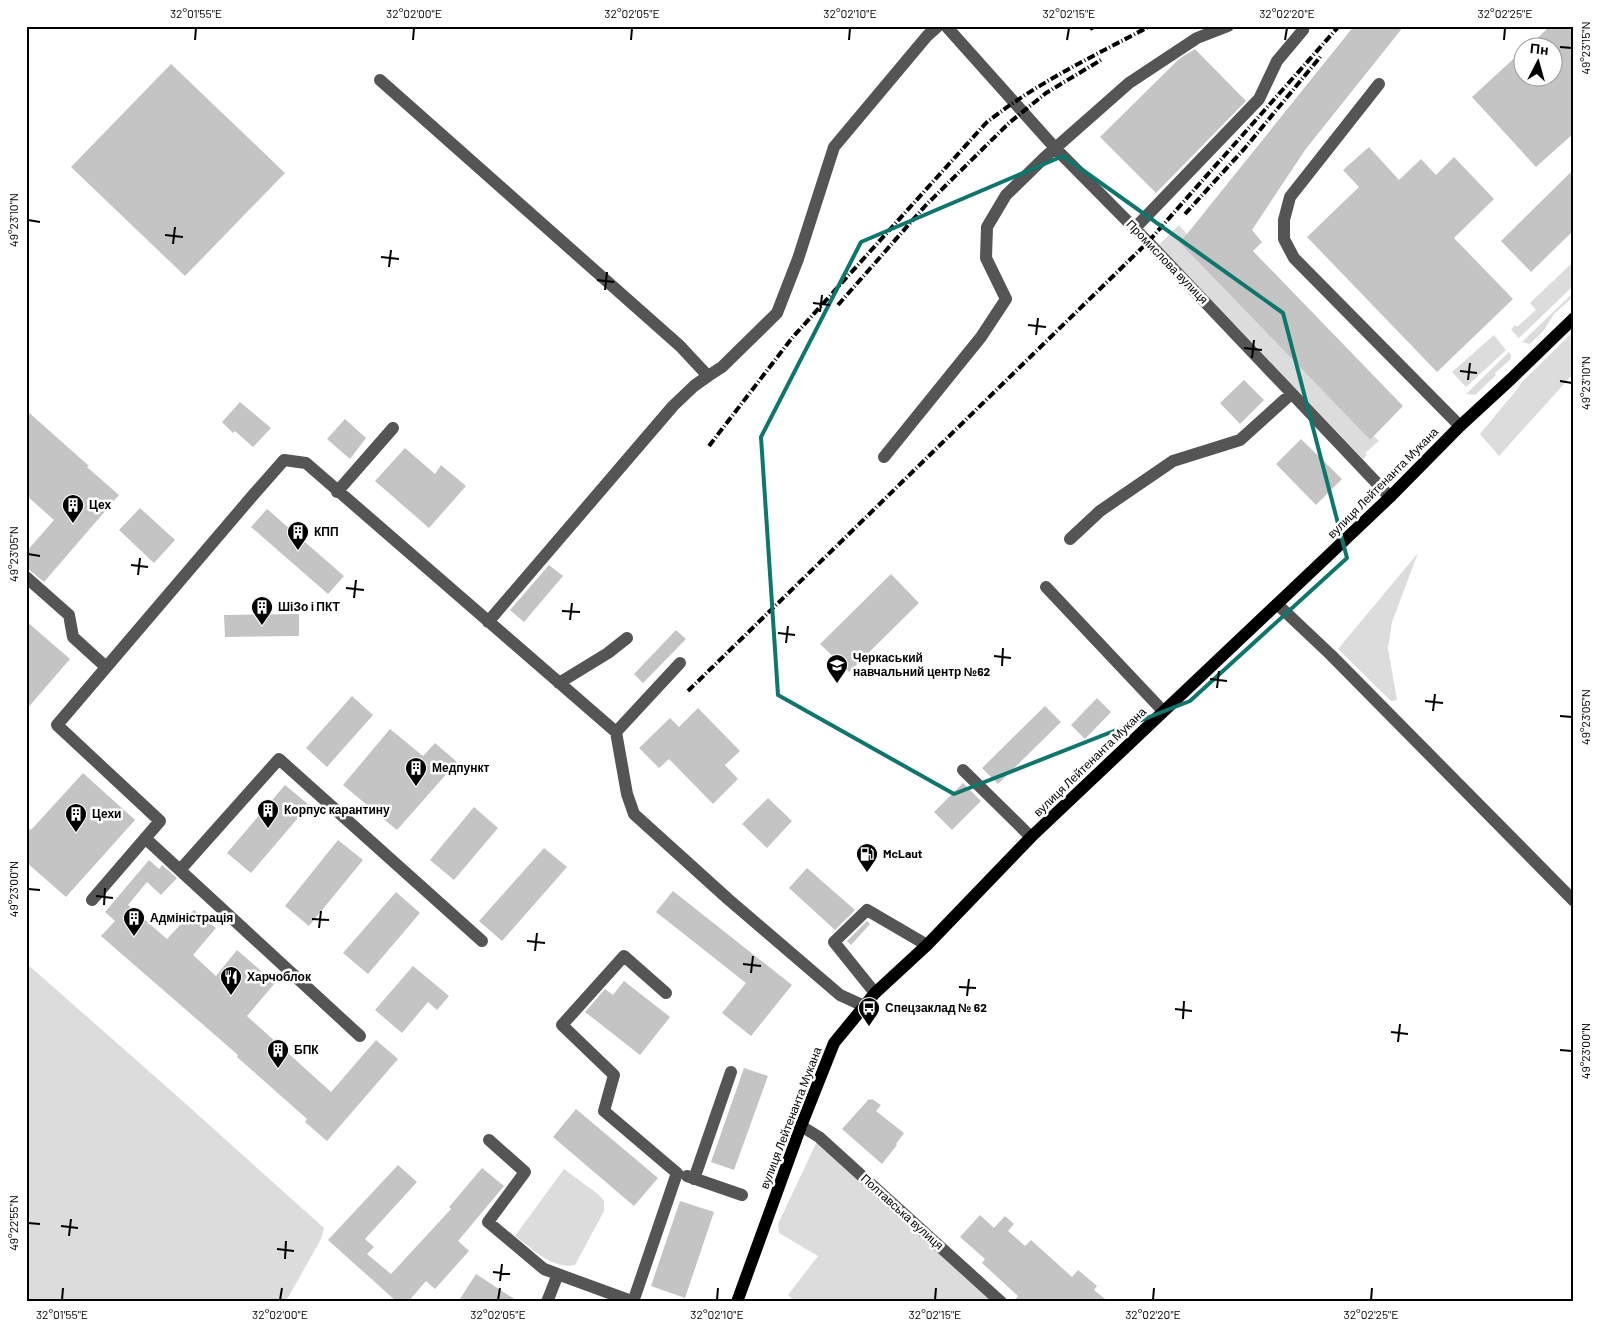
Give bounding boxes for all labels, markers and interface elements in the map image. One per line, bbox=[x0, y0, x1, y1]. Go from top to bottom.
text: 32°01'55"E bbox=[170, 6, 222, 20]
text: 32°02'00"E bbox=[386, 6, 442, 20]
text: 32°02'05"E bbox=[604, 6, 660, 20]
text: 32°02'10"E bbox=[823, 6, 877, 20]
text: 32°02'15"E bbox=[1043, 6, 1095, 20]
text: 32°02'20"E bbox=[1259, 6, 1315, 20]
text: 32°02'25"E bbox=[1478, 6, 1533, 20]
text: 49°23'15"N bbox=[1578, 21, 1592, 75]
north arrow bbox=[1512, 38, 1562, 88]
text: Пн bbox=[1529, 39, 1550, 58]
text: 49°23'10"N bbox=[6, 193, 20, 247]
street label: Промислова вулиця bbox=[1123, 217, 1211, 307]
text: 49°23'10"N bbox=[1578, 356, 1592, 410]
street label: вулиця Лейтенанта Мукана bbox=[1324, 424, 1441, 541]
building icon: Цех bbox=[61, 493, 85, 524]
place label: Цех bbox=[89, 497, 111, 512]
building icon: КПП bbox=[286, 520, 310, 551]
place label: КПП bbox=[314, 524, 339, 538]
text: 49°23'05"N bbox=[6, 526, 20, 582]
building icon: ШіЗо і ПКТ bbox=[250, 595, 274, 626]
place label: ШіЗо і ПКТ bbox=[278, 599, 341, 613]
place label: Черкаський навчальний центр №62 bbox=[853, 650, 991, 679]
school or university icon: Черкаський навчальний центр №62 bbox=[825, 653, 849, 684]
text: 49°23'05"N bbox=[1578, 689, 1592, 745]
street label: вулиця Лейтенанта Мукана bbox=[1030, 704, 1149, 819]
building icon: Медпункт bbox=[404, 756, 428, 787]
place label: Медпункт bbox=[432, 760, 489, 775]
building icon: Корпус карантину bbox=[256, 798, 280, 829]
building icon: Цехи bbox=[64, 802, 88, 833]
place label: Корпус карантину bbox=[284, 802, 390, 817]
place label: Цехи bbox=[92, 806, 121, 821]
fuel station icon: McLaut bbox=[855, 842, 879, 873]
place label: McLaut bbox=[883, 846, 923, 860]
text: 49°23'00"N bbox=[6, 861, 20, 917]
building icon: Адміністрація bbox=[122, 906, 146, 937]
place label: Адміністрація bbox=[150, 910, 233, 925]
restaurant icon: Харчоблок bbox=[219, 965, 243, 996]
place label: Харчоблок bbox=[247, 969, 312, 984]
bus stop icon: Спецзаклад № 62 bbox=[857, 996, 881, 1027]
place label: Спецзаклад № 62 bbox=[885, 1000, 987, 1015]
text: 49°23'00"N bbox=[1578, 1023, 1592, 1079]
building icon: БПК bbox=[266, 1038, 290, 1069]
place label: БПК bbox=[294, 1042, 319, 1056]
street label: вулиця Лейтенанта Мукана bbox=[757, 1045, 825, 1191]
street label: Полтавська вулиця bbox=[858, 1171, 947, 1253]
text: 49°22'55"N bbox=[6, 1195, 20, 1251]
text: 32°01'55"E bbox=[36, 1307, 88, 1321]
text: 32°02'00"E bbox=[252, 1307, 308, 1321]
text: 32°02'05"E bbox=[470, 1307, 526, 1321]
text: 32°02'10"E bbox=[690, 1307, 744, 1321]
text: 32°02'15"E bbox=[909, 1307, 961, 1321]
text: 32°02'20"E bbox=[1125, 1307, 1181, 1321]
text: 32°02'25"E bbox=[1344, 1307, 1399, 1321]

